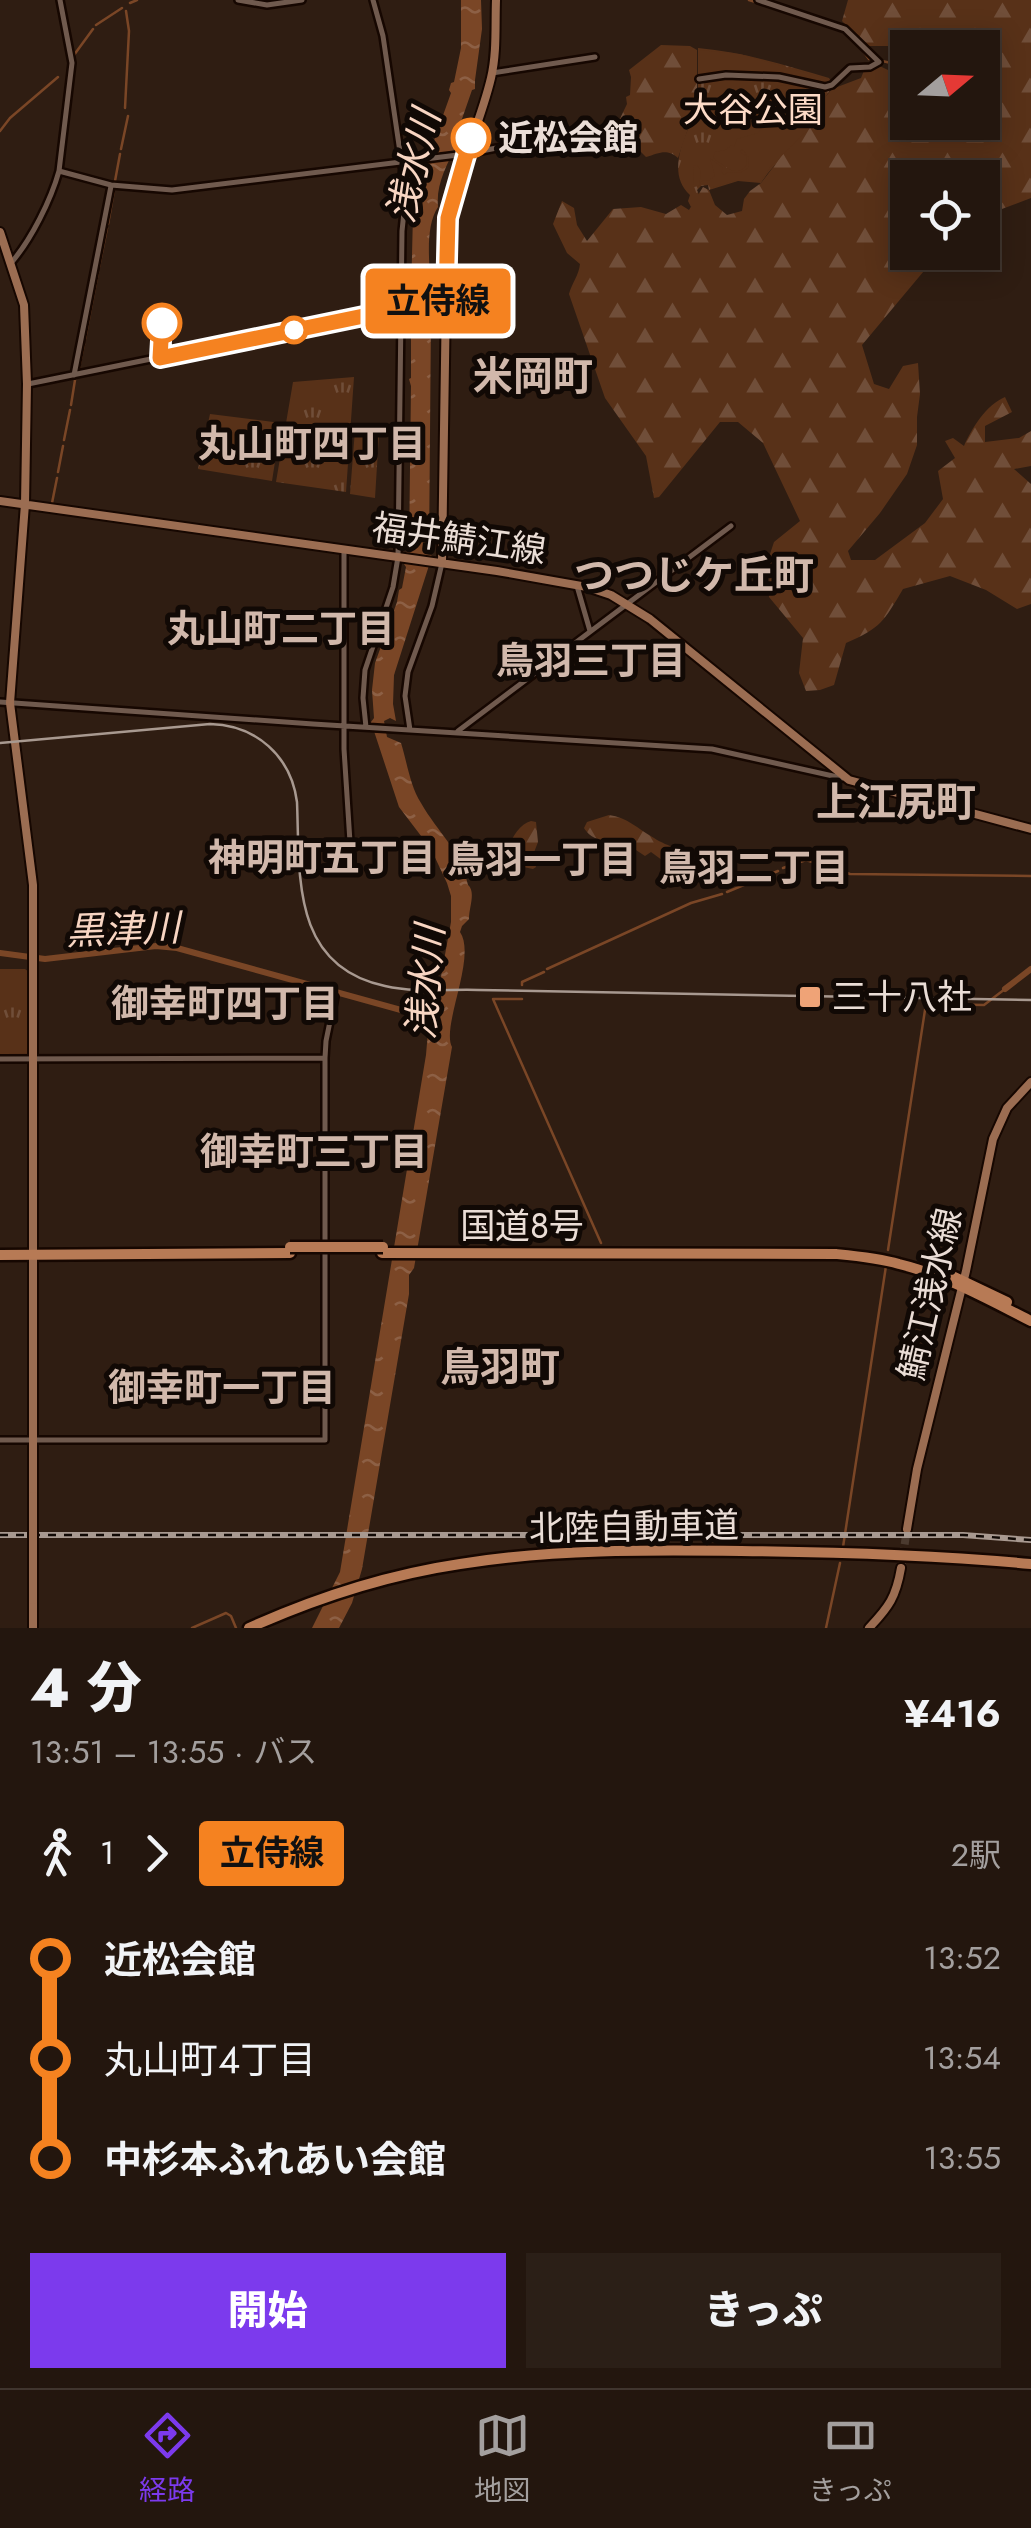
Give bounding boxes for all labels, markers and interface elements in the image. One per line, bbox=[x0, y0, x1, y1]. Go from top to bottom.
north arrow bbox=[890, 30, 1000, 140]
map controls bbox=[890, 30, 1000, 270]
park label: 大谷公園 bbox=[683, 85, 823, 135]
water label: 浅水川 bbox=[373, 100, 454, 228]
place label: 近松会館 bbox=[498, 113, 638, 163]
marker: 近松会館 bbox=[452, 119, 490, 157]
button: locate bbox=[890, 160, 1000, 270]
line badge: 立侍線 bbox=[380, 268, 496, 334]
text: 立侍線 bbox=[385, 276, 491, 326]
unlabelled marker bbox=[143, 304, 181, 342]
unlabelled marker bbox=[281, 317, 307, 343]
district label: 米岡町 bbox=[473, 347, 593, 405]
district label: 丸山町四丁目 bbox=[198, 416, 426, 471]
street label: 福井鯖江線 bbox=[369, 502, 549, 576]
district label: つつじケ丘町 bbox=[574, 546, 814, 604]
district label: 丸山町二丁目 bbox=[167, 601, 395, 656]
district label: 鳥羽三丁目 bbox=[496, 633, 686, 688]
district label: 上江尻町 bbox=[816, 773, 976, 831]
district label: 神明町五丁目 bbox=[208, 830, 436, 885]
district label: 鳥羽一丁目 bbox=[447, 832, 637, 887]
district label: 鳥羽二丁目 bbox=[659, 840, 849, 895]
water label: 黒津川 bbox=[65, 899, 185, 958]
water label: 浅水川 bbox=[393, 919, 458, 1041]
place label: 三十八社 bbox=[832, 972, 972, 1022]
district label: 御幸町四丁目 bbox=[111, 976, 339, 1031]
marker: 三十八社 bbox=[797, 984, 823, 1010]
district label: 御幸町三丁目 bbox=[200, 1124, 428, 1179]
street label: 国道8号 bbox=[460, 1201, 584, 1251]
street label: 鯖江浅水線 bbox=[886, 1203, 974, 1385]
district label: 鳥羽町 bbox=[440, 1338, 560, 1396]
district label: 御幸町一丁目 bbox=[108, 1360, 336, 1415]
street label: 北陸自動車道 bbox=[529, 1500, 739, 1554]
text: 4 分 bbox=[30, 1648, 142, 1728]
text: ¥416 bbox=[904, 1686, 1001, 1741]
text: 13:51 – 13:55 · バス bbox=[30, 1729, 317, 1775]
icon: walk bbox=[30, 1826, 85, 1881]
icon: forward bbox=[129, 1826, 184, 1881]
text: 立侍線 bbox=[219, 1828, 324, 1878]
text: 1 bbox=[100, 1830, 114, 1876]
text: 2駅 bbox=[951, 1832, 1001, 1878]
text: 近松会館 bbox=[104, 1932, 256, 1987]
text: 13:52 bbox=[923, 1935, 1001, 1981]
text: 丸山町４丁目 bbox=[104, 2032, 316, 2087]
text: 13:54 bbox=[923, 2035, 1001, 2081]
text: 中杉本ふれあい会館 bbox=[104, 2132, 446, 2187]
text: 13:55 bbox=[923, 2135, 1001, 2181]
button: 開始 bbox=[30, 2253, 506, 2368]
button: きっぷ bbox=[526, 2253, 1001, 2368]
tab: 経路 bbox=[139, 2408, 195, 2511]
tab: 地図 bbox=[474, 2408, 530, 2511]
tab: きっぷ bbox=[809, 2408, 892, 2511]

